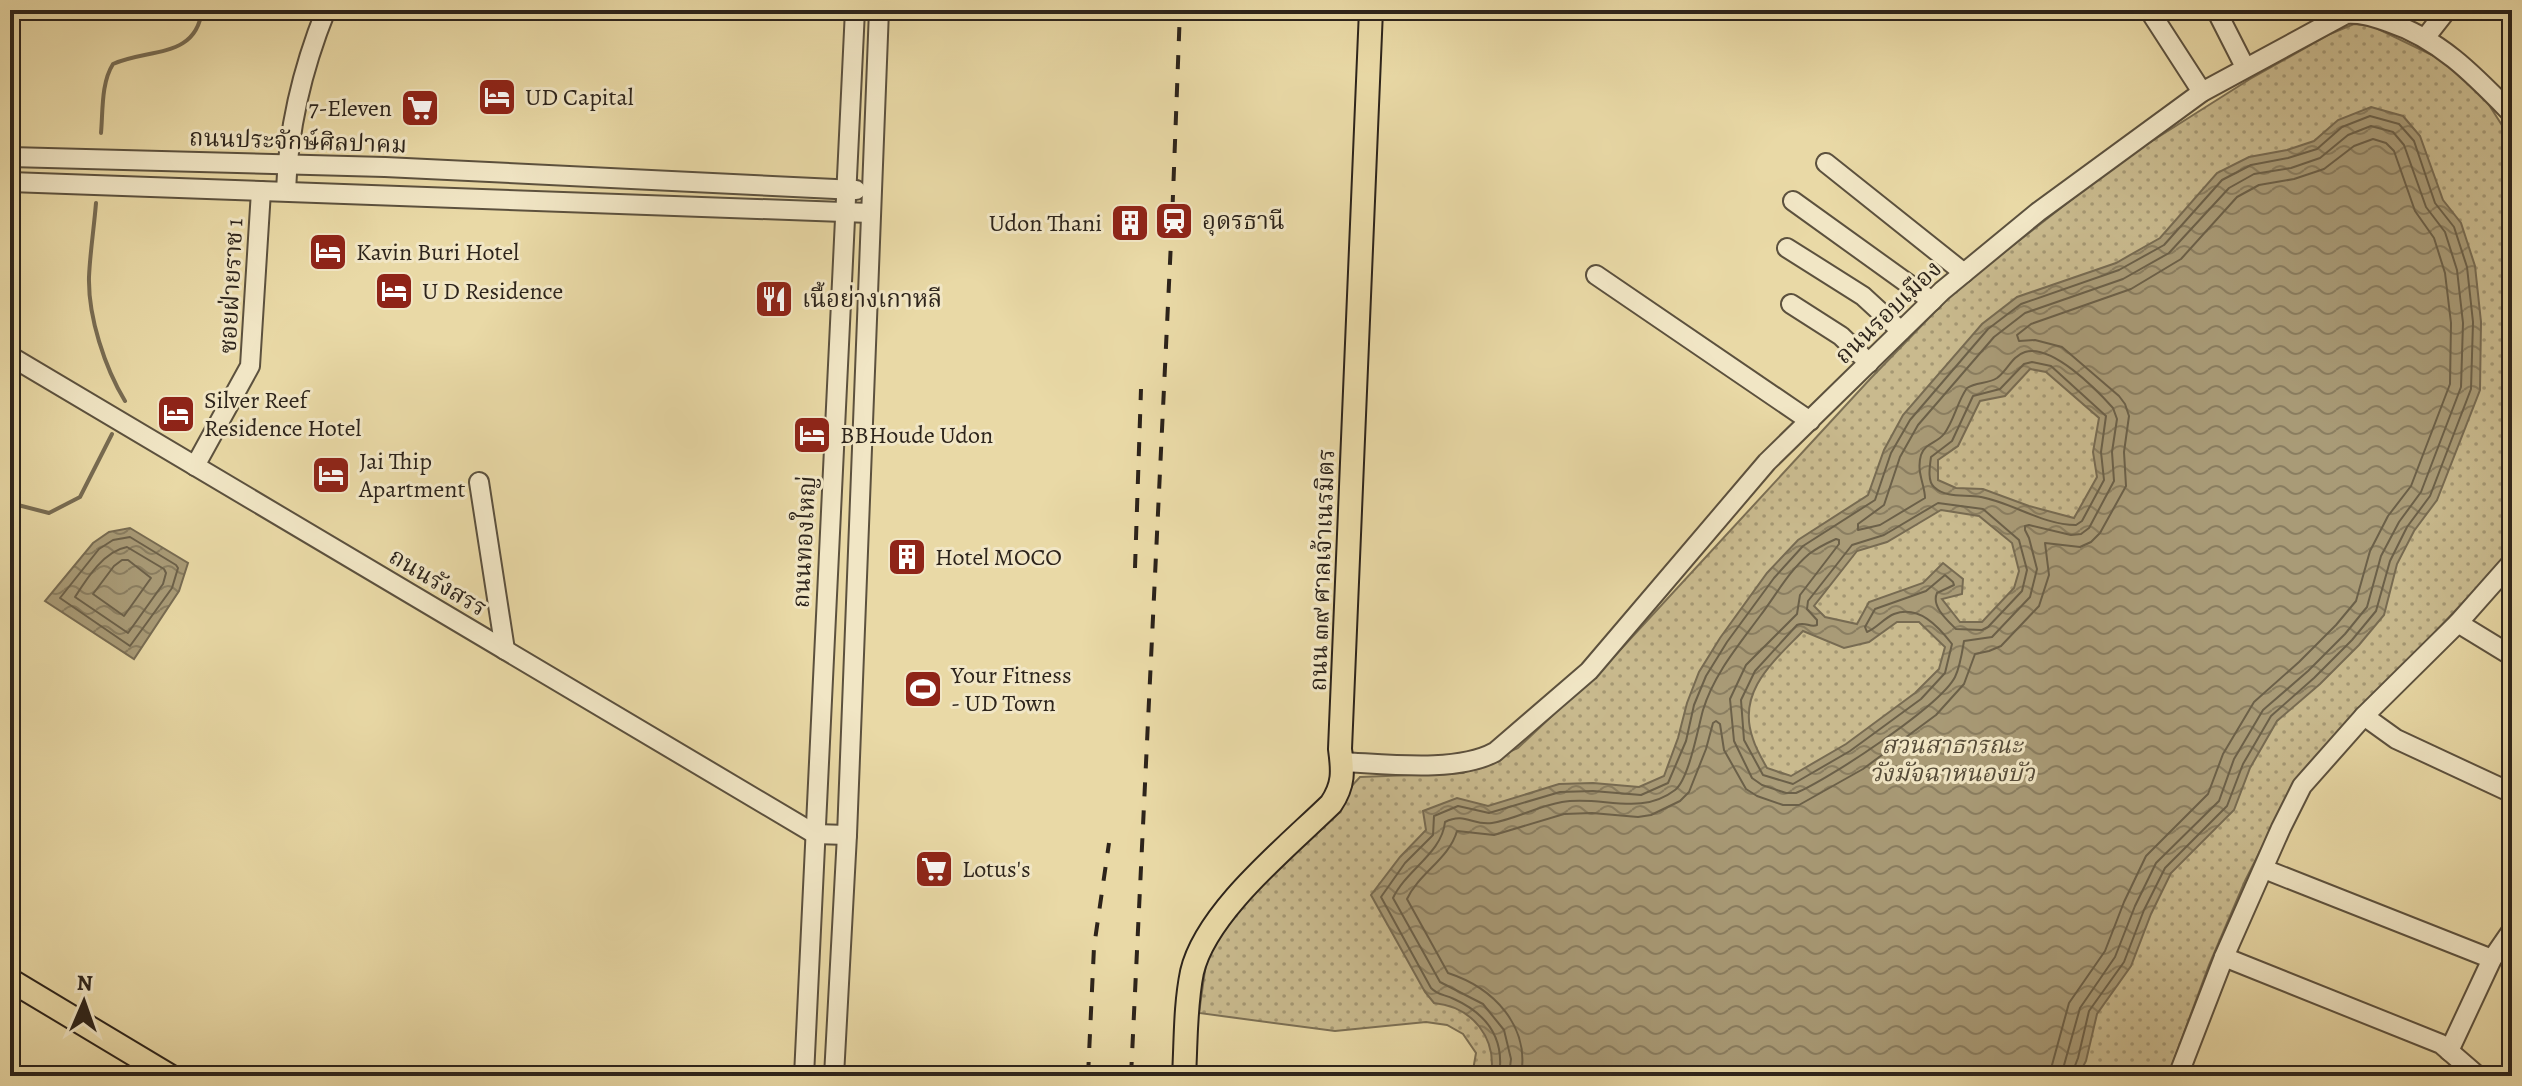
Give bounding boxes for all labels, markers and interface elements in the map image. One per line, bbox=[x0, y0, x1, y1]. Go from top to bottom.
hotel icon: UD Capital bbox=[476, 76, 518, 118]
place label: UD Capital bbox=[525, 81, 634, 113]
supermarket icon: 7-Eleven bbox=[399, 87, 441, 129]
place label: 7-Eleven bbox=[309, 92, 392, 124]
street label: ถนนประจักษ์ศิลปาคม bbox=[189, 121, 407, 161]
station icon: อุดรธานี bbox=[1153, 200, 1195, 242]
building icon: Udon Thani bbox=[1109, 202, 1151, 244]
place label: อุดรธานี bbox=[1202, 205, 1285, 237]
place label: Udon Thani bbox=[989, 207, 1102, 239]
street label: ซอยฝ่ายราช 1 bbox=[211, 218, 251, 354]
hotel icon: Kavin Buri Hotel bbox=[307, 231, 349, 273]
place label: Kavin Buri Hotel bbox=[356, 236, 519, 268]
street label: ถนนรอบเมือง bbox=[1828, 253, 1948, 371]
hotel icon: U D Residence bbox=[373, 270, 415, 312]
place label: U D Residence bbox=[422, 275, 563, 307]
restaurant icon: เนื้อย่างเกาหลี bbox=[753, 278, 795, 320]
place label: เนื้อย่างเกาหลี bbox=[802, 281, 942, 315]
place label: Silver Reef Residence Hotel bbox=[204, 384, 361, 444]
hotel icon: Silver Reef Residence Hotel bbox=[155, 393, 197, 435]
hotel icon: BBHoude Udon bbox=[791, 414, 833, 456]
place label: BBHoude Udon bbox=[840, 419, 993, 451]
place label: Jai Thip Apartment bbox=[358, 445, 465, 505]
street label: ถนน ๓๙ ศาลเจ้าเนรมิตร bbox=[1302, 448, 1342, 692]
hotel icon: Jai Thip Apartment bbox=[310, 454, 352, 496]
street label: ถนนทองใหญ่ bbox=[783, 475, 823, 609]
building icon: Hotel MOCO bbox=[886, 536, 928, 578]
street label: ถนนรังสรร bbox=[383, 540, 493, 624]
place label: Hotel MOCO bbox=[935, 541, 1062, 573]
place label: Your Fitness - UD Town bbox=[950, 659, 1072, 719]
sports icon: Your Fitness - UD Town bbox=[902, 668, 944, 710]
park label: สวนสาธารณะ วังมัจฉาหนองบัว bbox=[1869, 729, 2035, 789]
supermarket icon: Lotus's bbox=[913, 848, 955, 890]
place label: Lotus's bbox=[962, 853, 1031, 885]
north arrow bbox=[44, 962, 124, 1042]
text: N bbox=[76, 968, 93, 998]

